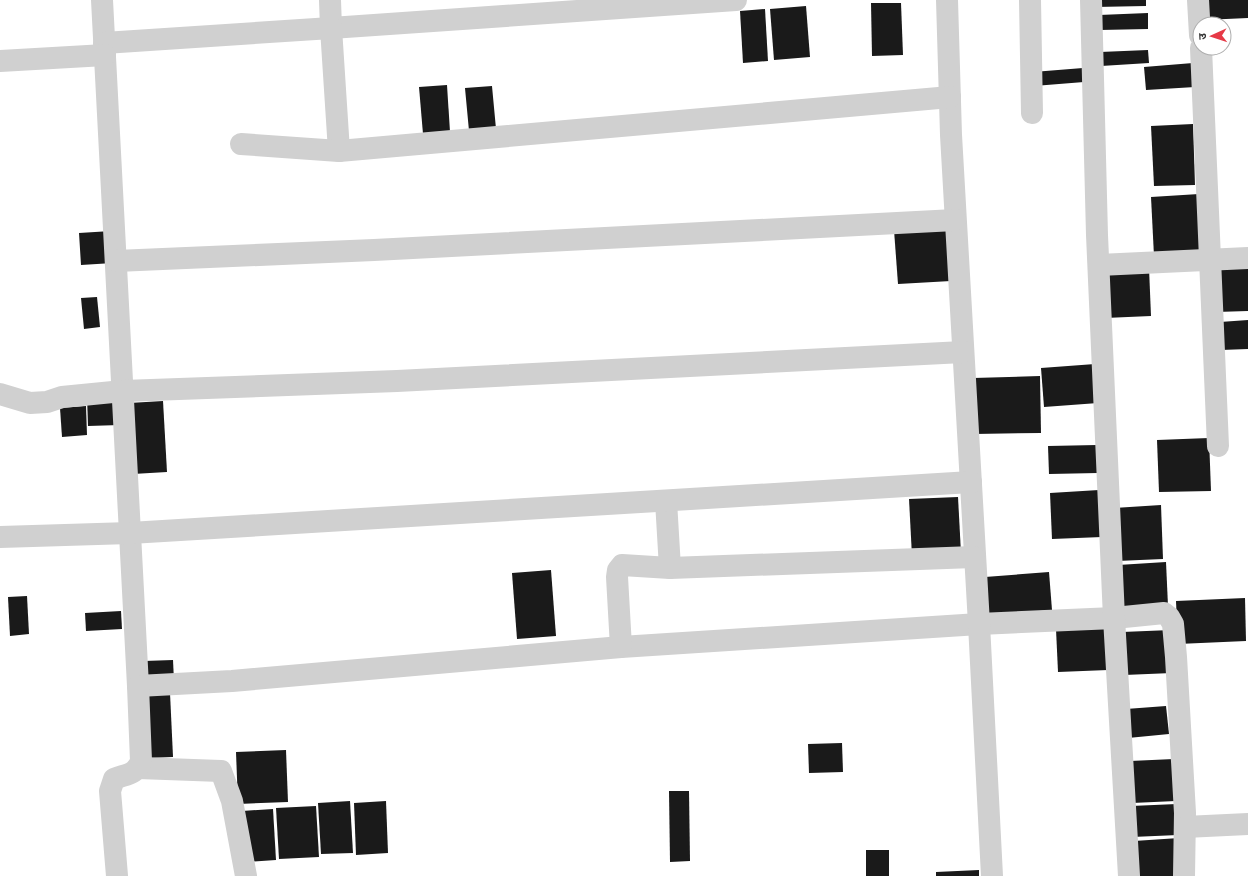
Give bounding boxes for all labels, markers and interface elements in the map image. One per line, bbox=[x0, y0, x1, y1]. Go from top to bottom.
north arrow bbox=[1192, 16, 1232, 56]
text: उ bbox=[1196, 32, 1209, 40]

